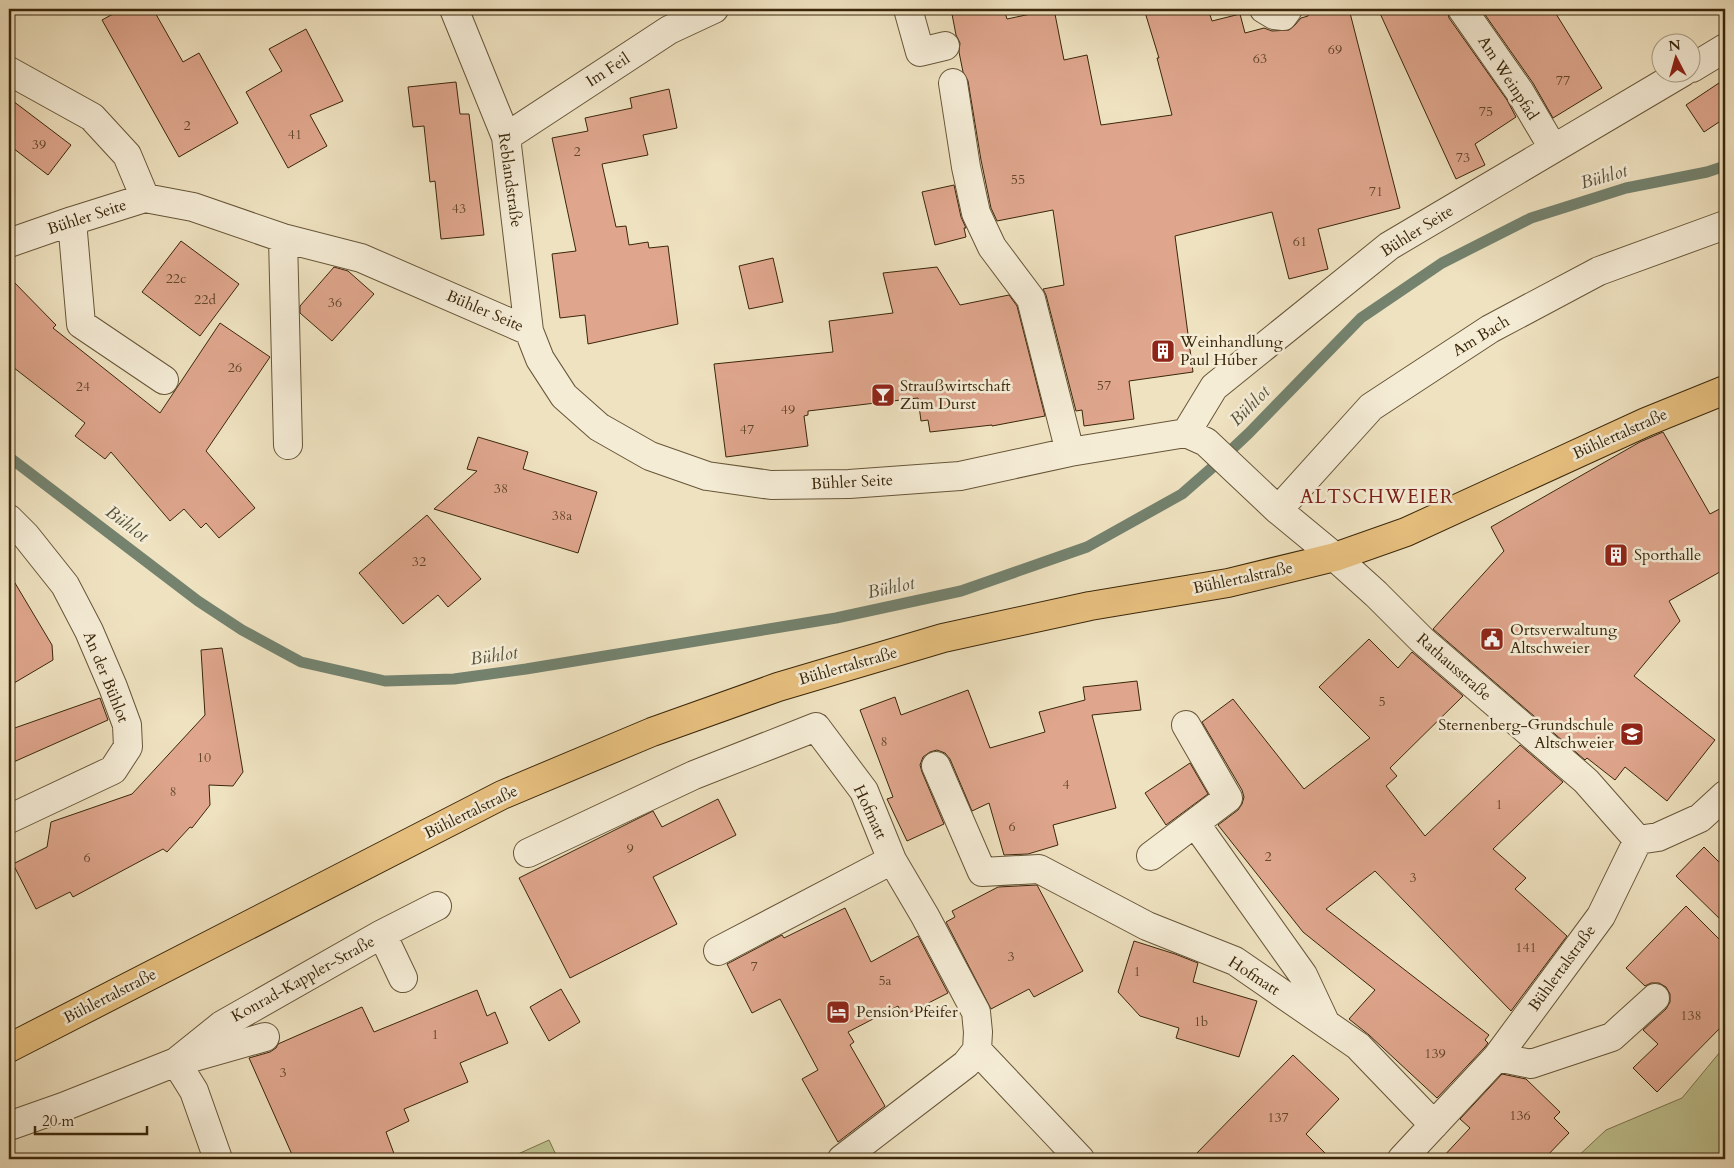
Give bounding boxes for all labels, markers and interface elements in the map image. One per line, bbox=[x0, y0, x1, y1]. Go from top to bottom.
street label: Am Weinpfad bbox=[1472, 32, 1544, 125]
north arrow bbox=[1652, 32, 1702, 82]
text: N bbox=[1668, 35, 1682, 56]
house number: 69 bbox=[1328, 40, 1342, 59]
street label: Im Feil bbox=[582, 48, 634, 92]
house number: 63 bbox=[1253, 49, 1267, 68]
house number: 77 bbox=[1556, 71, 1570, 90]
house number: 75 bbox=[1479, 102, 1493, 121]
house number: 2 bbox=[183, 116, 191, 135]
house number: 41 bbox=[288, 125, 302, 144]
street label: Reblandstraße bbox=[492, 131, 528, 229]
house number: 39 bbox=[32, 135, 46, 154]
house number: 2 bbox=[573, 142, 581, 161]
house number: 73 bbox=[1456, 148, 1470, 167]
water label: Bühlot bbox=[1578, 158, 1631, 196]
house number: 55 bbox=[1011, 170, 1025, 189]
house number: 71 bbox=[1369, 182, 1383, 201]
street label: Bühler Seite bbox=[45, 194, 129, 240]
house number: 43 bbox=[452, 199, 466, 218]
street label: Bühler Seite bbox=[1376, 200, 1458, 262]
house number: 61 bbox=[1293, 232, 1307, 251]
house number: 22c bbox=[166, 269, 186, 288]
street label: Bühler Seite bbox=[443, 285, 527, 337]
house number: 22d bbox=[194, 290, 216, 309]
house number: 36 bbox=[328, 293, 342, 312]
street label: Am Bach bbox=[1448, 310, 1514, 362]
place label: Weinhandlung Paul Huber bbox=[1179, 331, 1283, 371]
building icon: Weinhandlung Paul Huber bbox=[1150, 338, 1176, 364]
house number: 26 bbox=[228, 358, 242, 377]
place label: Straußwirtschaft Zum Durst bbox=[900, 375, 1011, 415]
house number: 57 bbox=[1097, 376, 1111, 395]
house number: 24 bbox=[76, 377, 90, 396]
water label: Bühlot bbox=[1224, 380, 1276, 432]
bar icon: Straußwirtschaft Zum Durst bbox=[870, 382, 896, 408]
house number: 49 bbox=[781, 400, 795, 419]
street label: Bühlertalstraße bbox=[1569, 403, 1671, 465]
house number: 47 bbox=[740, 420, 754, 439]
street label: Bühler Seite bbox=[810, 469, 894, 495]
house number: 38 bbox=[494, 479, 508, 498]
district label: ALTSCHWEIER bbox=[1300, 484, 1454, 510]
water label: Bühlot bbox=[100, 500, 154, 549]
house number: 38a bbox=[552, 506, 572, 525]
building icon: Sporthalle bbox=[1603, 542, 1629, 568]
place label: Sporthalle bbox=[1634, 544, 1701, 566]
house number: 32 bbox=[412, 552, 426, 571]
street label: Bühlertalstraße bbox=[1191, 557, 1295, 599]
water label: Bühlot bbox=[865, 571, 918, 605]
place label: Ortsverwaltung Altschweier bbox=[1510, 619, 1617, 659]
public building icon: Ortsverwaltung Altschweier bbox=[1479, 626, 1505, 652]
street label: An der Bühlot bbox=[78, 628, 134, 726]
street label: Rathausstraße bbox=[1412, 628, 1496, 706]
water label: Bühlot bbox=[469, 640, 520, 672]
street label: Bühlertalstraße bbox=[796, 641, 900, 691]
house number: 5 bbox=[1378, 692, 1386, 711]
place label: Sternenberg-Grundschule Altschweier bbox=[1438, 714, 1614, 754]
school or university icon: Sternenberg-Grundschule Altschweier bbox=[1619, 721, 1645, 747]
house number: 8 bbox=[880, 732, 888, 751]
house number: 10 bbox=[197, 748, 211, 767]
house number: 4 bbox=[1062, 775, 1070, 794]
street label: Bühlertalstraße bbox=[421, 780, 521, 844]
street label: Hofmatt bbox=[848, 781, 892, 843]
house number: 8 bbox=[169, 782, 177, 801]
house number: 1 bbox=[1495, 795, 1503, 814]
house number: 6 bbox=[1008, 817, 1016, 836]
house number: 9 bbox=[626, 839, 634, 858]
house number: 2 bbox=[1264, 847, 1272, 866]
house number: 6 bbox=[83, 848, 91, 867]
house number: 3 bbox=[1409, 868, 1417, 887]
street label: Bühlertalstraße bbox=[1523, 920, 1601, 1016]
street label: Konrad-Kappler-Straße bbox=[227, 930, 379, 1028]
house number: 141 bbox=[1515, 938, 1537, 957]
house number: 3 bbox=[1007, 947, 1015, 966]
street label: Hofmatt bbox=[1224, 951, 1284, 1001]
house number: 7 bbox=[750, 957, 758, 976]
house number: 1 bbox=[1133, 962, 1141, 981]
street label: Bühlertalstraße bbox=[60, 963, 160, 1029]
house number: 5a bbox=[878, 971, 892, 990]
hotel icon: Pension Pfeifer bbox=[825, 999, 851, 1025]
place label: Pension Pfeifer bbox=[856, 1001, 958, 1023]
house number: 138 bbox=[1680, 1006, 1702, 1025]
house number: 1b bbox=[1194, 1012, 1208, 1031]
house number: 1 bbox=[431, 1025, 439, 1044]
house number: 139 bbox=[1424, 1044, 1446, 1063]
house number: 3 bbox=[279, 1063, 287, 1082]
scale bar bbox=[35, 1103, 148, 1135]
house number: 136 bbox=[1509, 1106, 1531, 1125]
house number: 137 bbox=[1267, 1108, 1289, 1127]
text: 20 m bbox=[42, 1111, 74, 1131]

